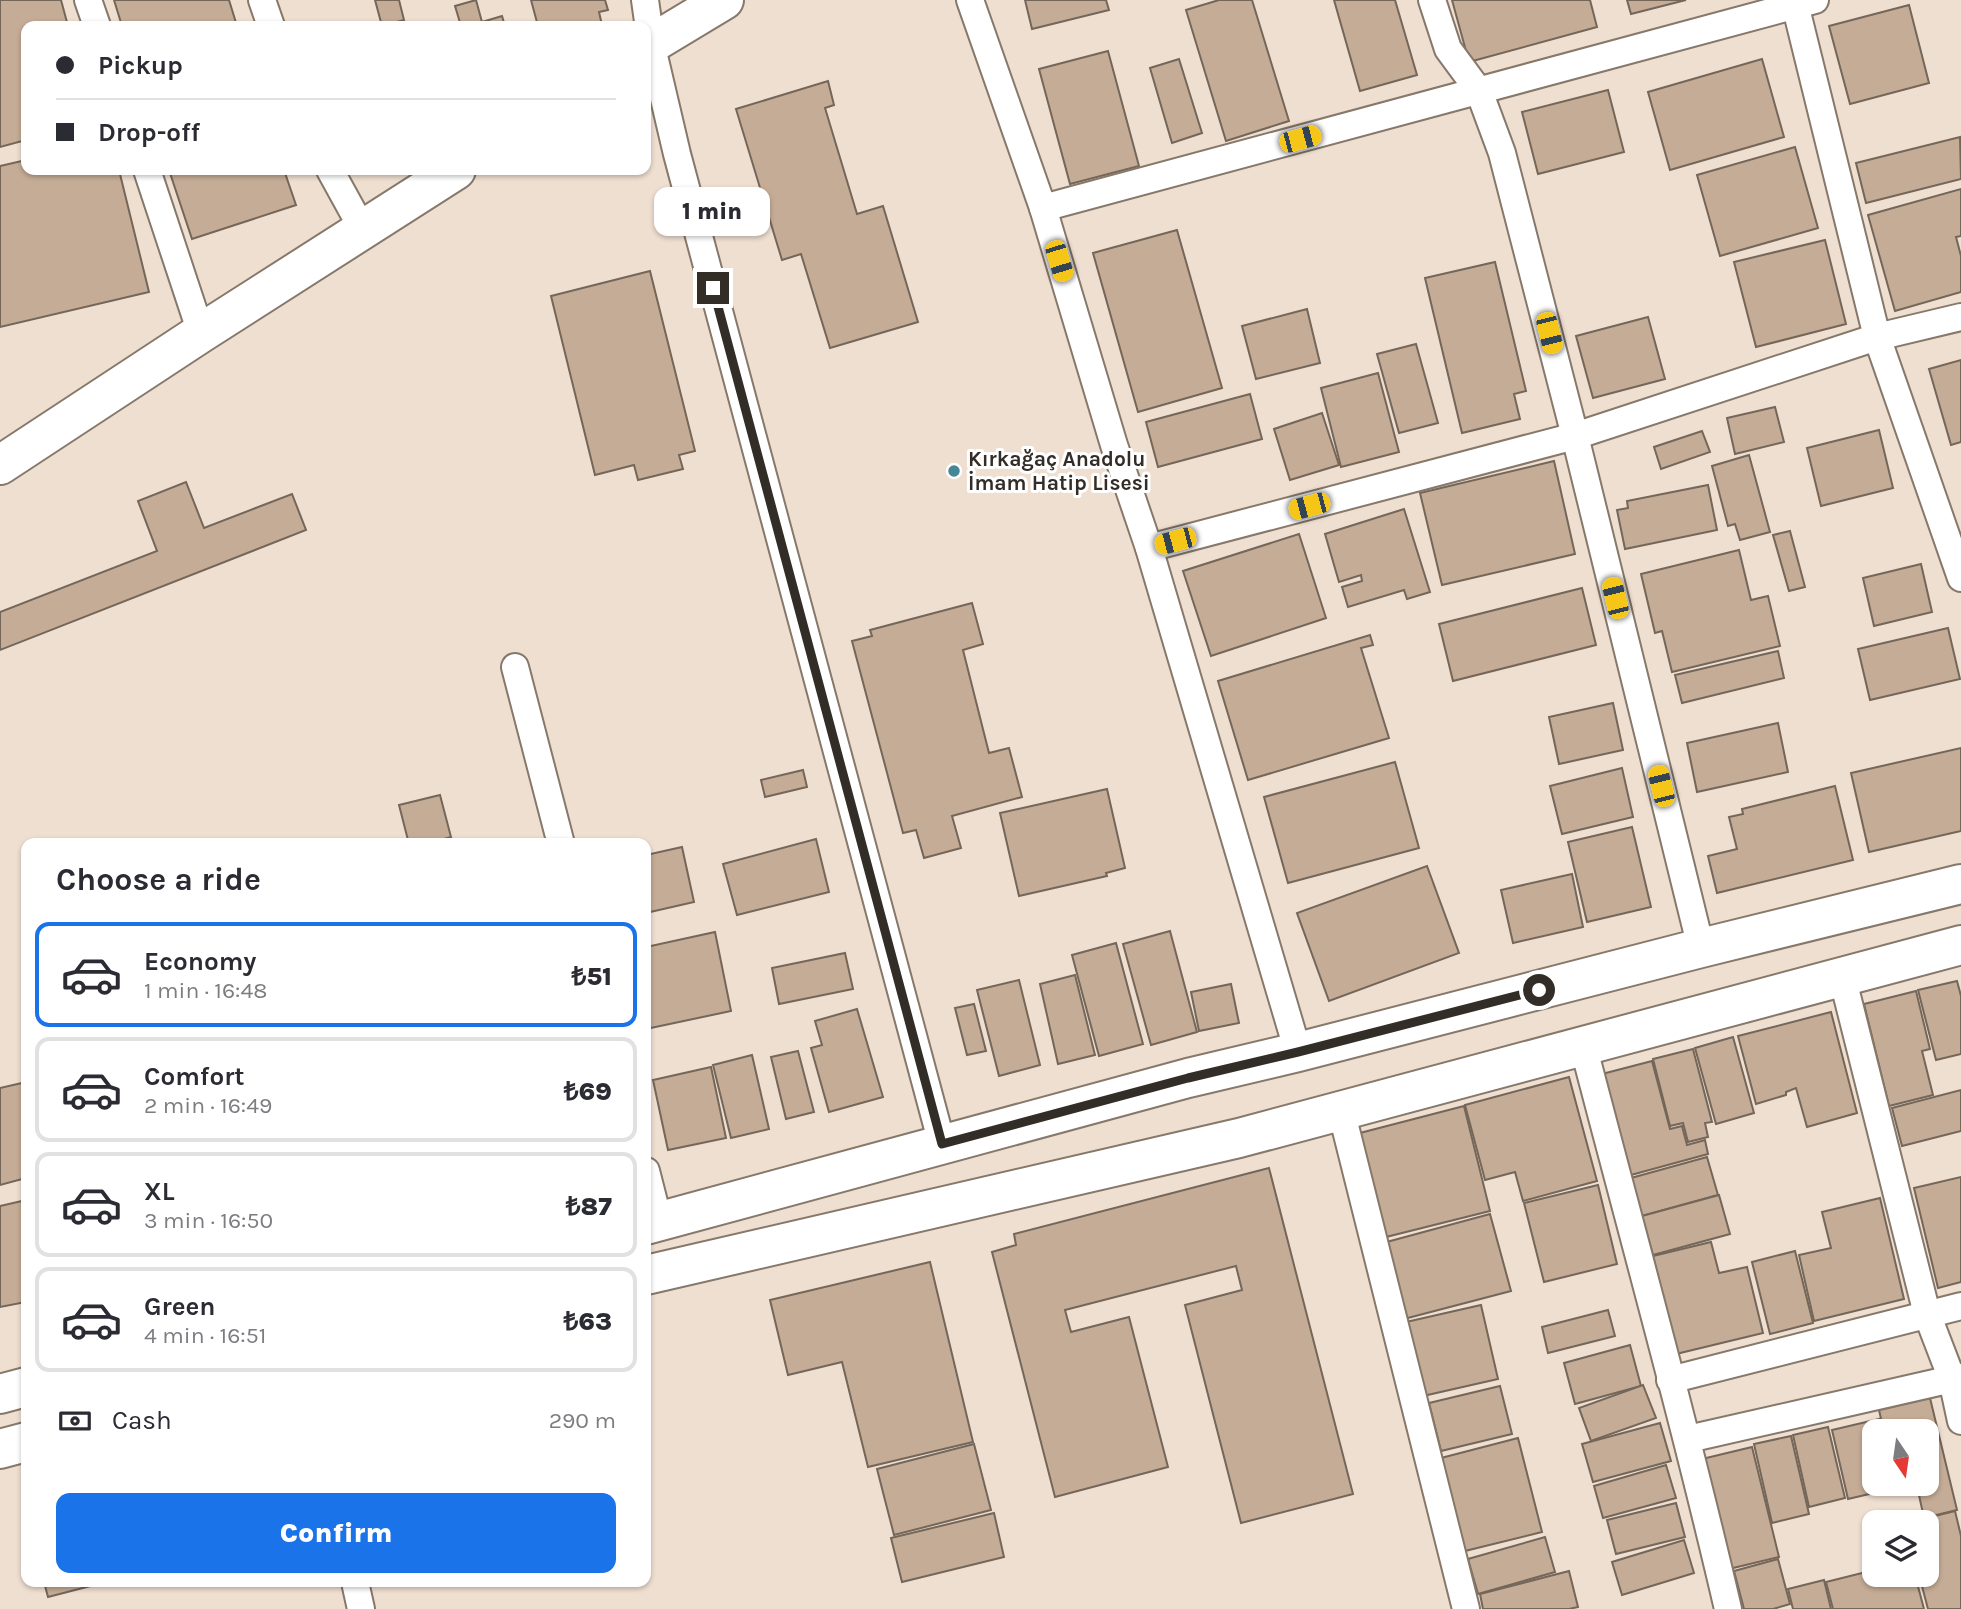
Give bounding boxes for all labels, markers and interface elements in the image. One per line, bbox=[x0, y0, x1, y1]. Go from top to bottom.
text: Pickup bbox=[98, 50, 183, 81]
text: Drop-off bbox=[98, 117, 200, 148]
car bbox=[1277, 123, 1324, 155]
callout: 1 min bbox=[655, 187, 771, 236]
text: 1 min bbox=[682, 198, 742, 225]
car bbox=[1043, 238, 1076, 284]
route end bbox=[697, 272, 729, 304]
car bbox=[1534, 310, 1565, 356]
place label: Kırkağaç Anadolu İmam Hatip Lisesi bbox=[968, 447, 1150, 495]
marker: Kırkağaç Anadolu İmam Hatip Lisesi bbox=[946, 463, 962, 479]
car bbox=[1286, 490, 1333, 522]
car bbox=[1152, 525, 1199, 557]
car bbox=[1600, 575, 1631, 621]
car bbox=[1646, 763, 1677, 809]
text: Choose a ride bbox=[56, 861, 261, 898]
icon: car bbox=[60, 943, 123, 1006]
text: Economy bbox=[144, 946, 256, 977]
text: ₺51 bbox=[572, 961, 612, 992]
route start bbox=[1523, 974, 1555, 1006]
text: 1 min · 16:48 bbox=[144, 977, 267, 1004]
icon: car bbox=[60, 1058, 123, 1121]
text: Comfort bbox=[144, 1061, 245, 1092]
text: ₺69 bbox=[564, 1076, 612, 1107]
text: 2 min · 16:49 bbox=[144, 1092, 272, 1119]
icon: car bbox=[60, 1173, 123, 1236]
text: XL bbox=[144, 1176, 175, 1207]
text: ₺87 bbox=[566, 1191, 612, 1222]
text: 3 min · 16:50 bbox=[144, 1207, 273, 1234]
icon: car bbox=[60, 1288, 123, 1351]
text: Green bbox=[144, 1291, 216, 1322]
text: ₺63 bbox=[563, 1306, 612, 1337]
text: 4 min · 16:51 bbox=[144, 1322, 266, 1349]
icon: cash bbox=[56, 1402, 94, 1440]
text: Cash bbox=[112, 1405, 172, 1436]
text: 290 m bbox=[549, 1407, 616, 1434]
north arrow bbox=[1862, 1419, 1939, 1496]
map controls bbox=[1862, 1419, 1939, 1587]
button: Confirm bbox=[56, 1493, 616, 1573]
button: layers bbox=[1862, 1510, 1939, 1587]

